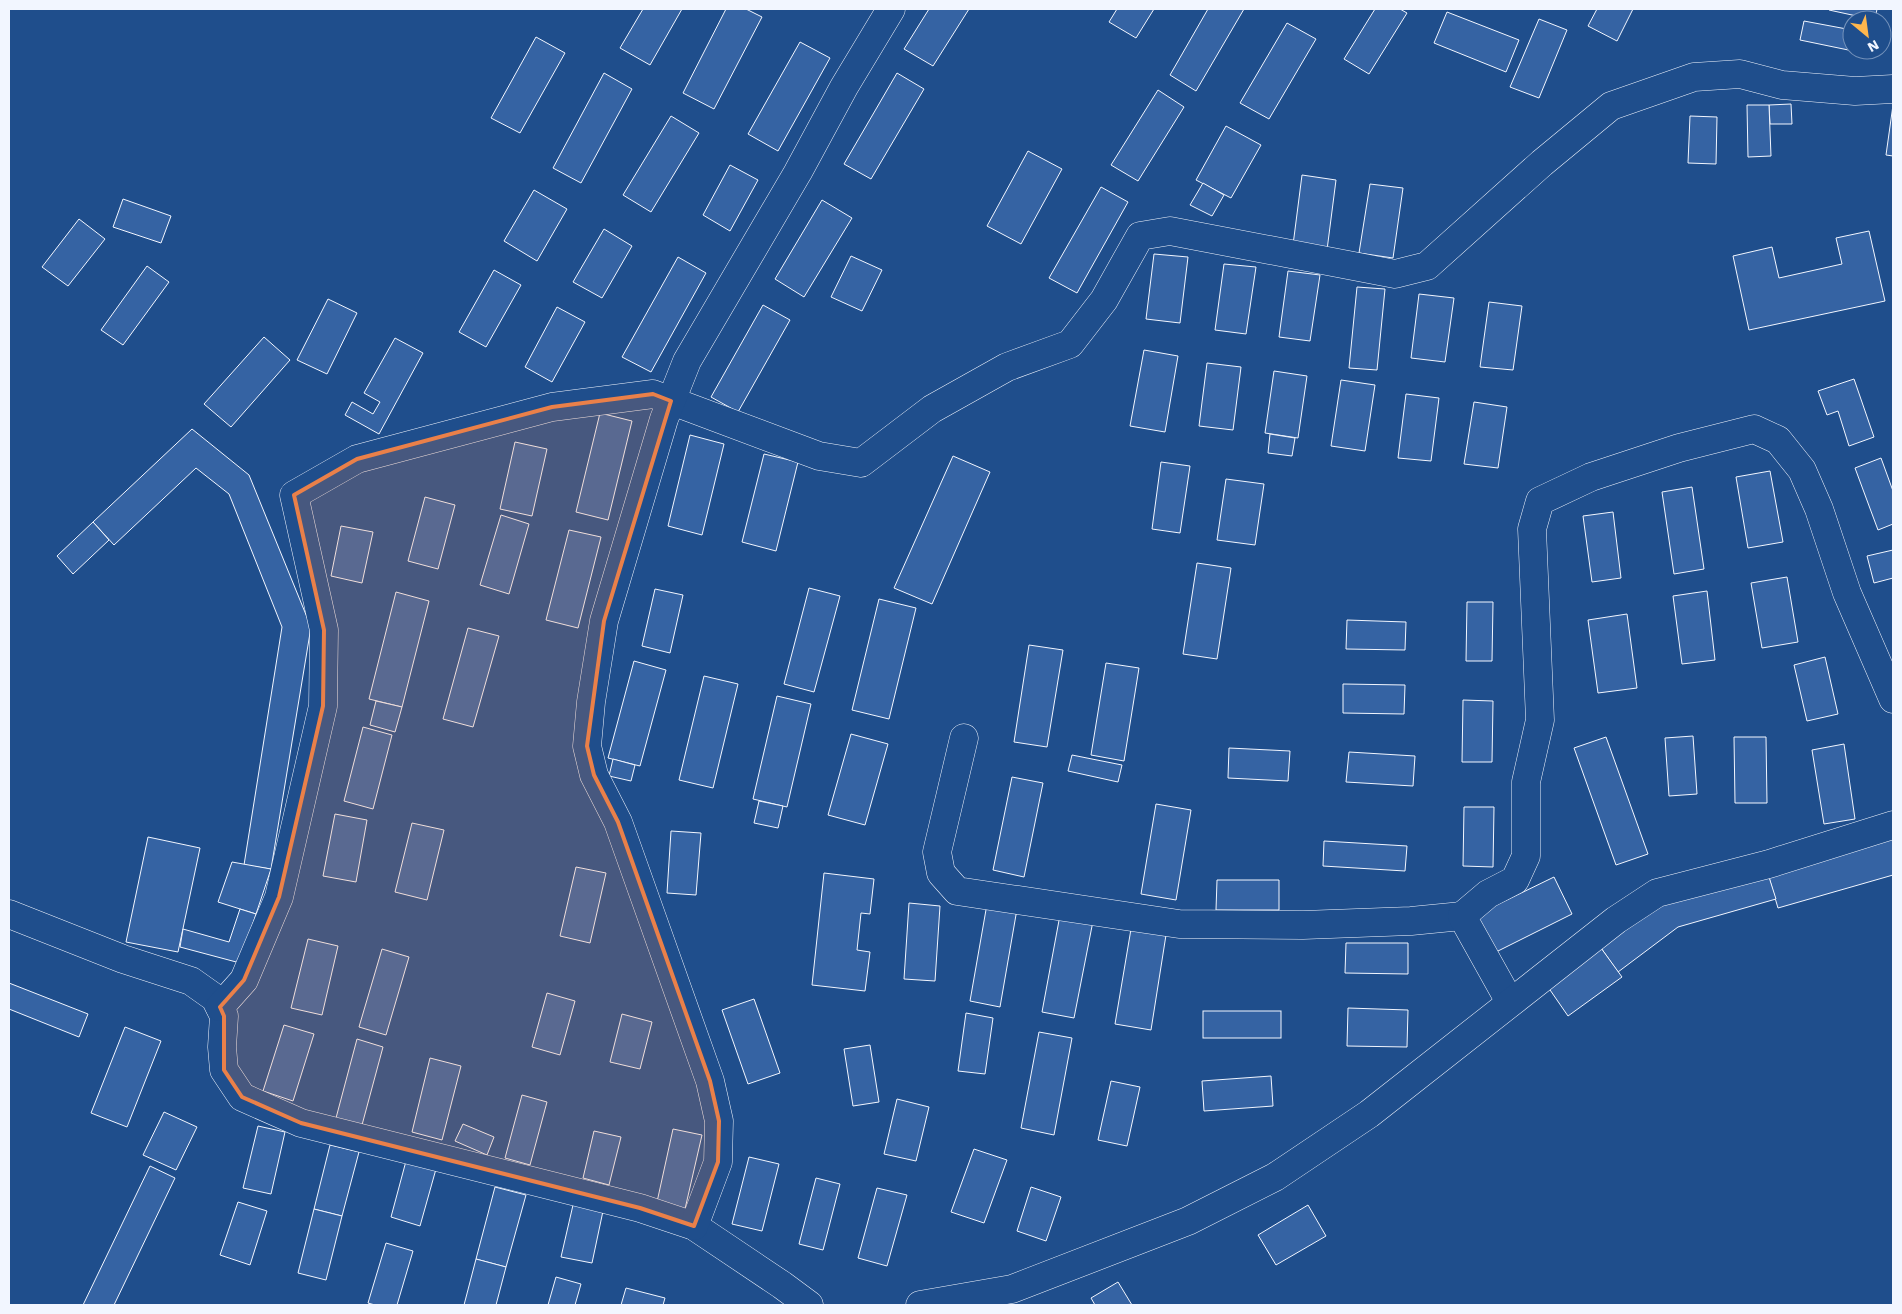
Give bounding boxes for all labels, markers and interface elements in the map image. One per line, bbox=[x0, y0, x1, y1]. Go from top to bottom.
north arrow bbox=[1842, 10, 1892, 60]
text: N bbox=[1865, 37, 1882, 56]

